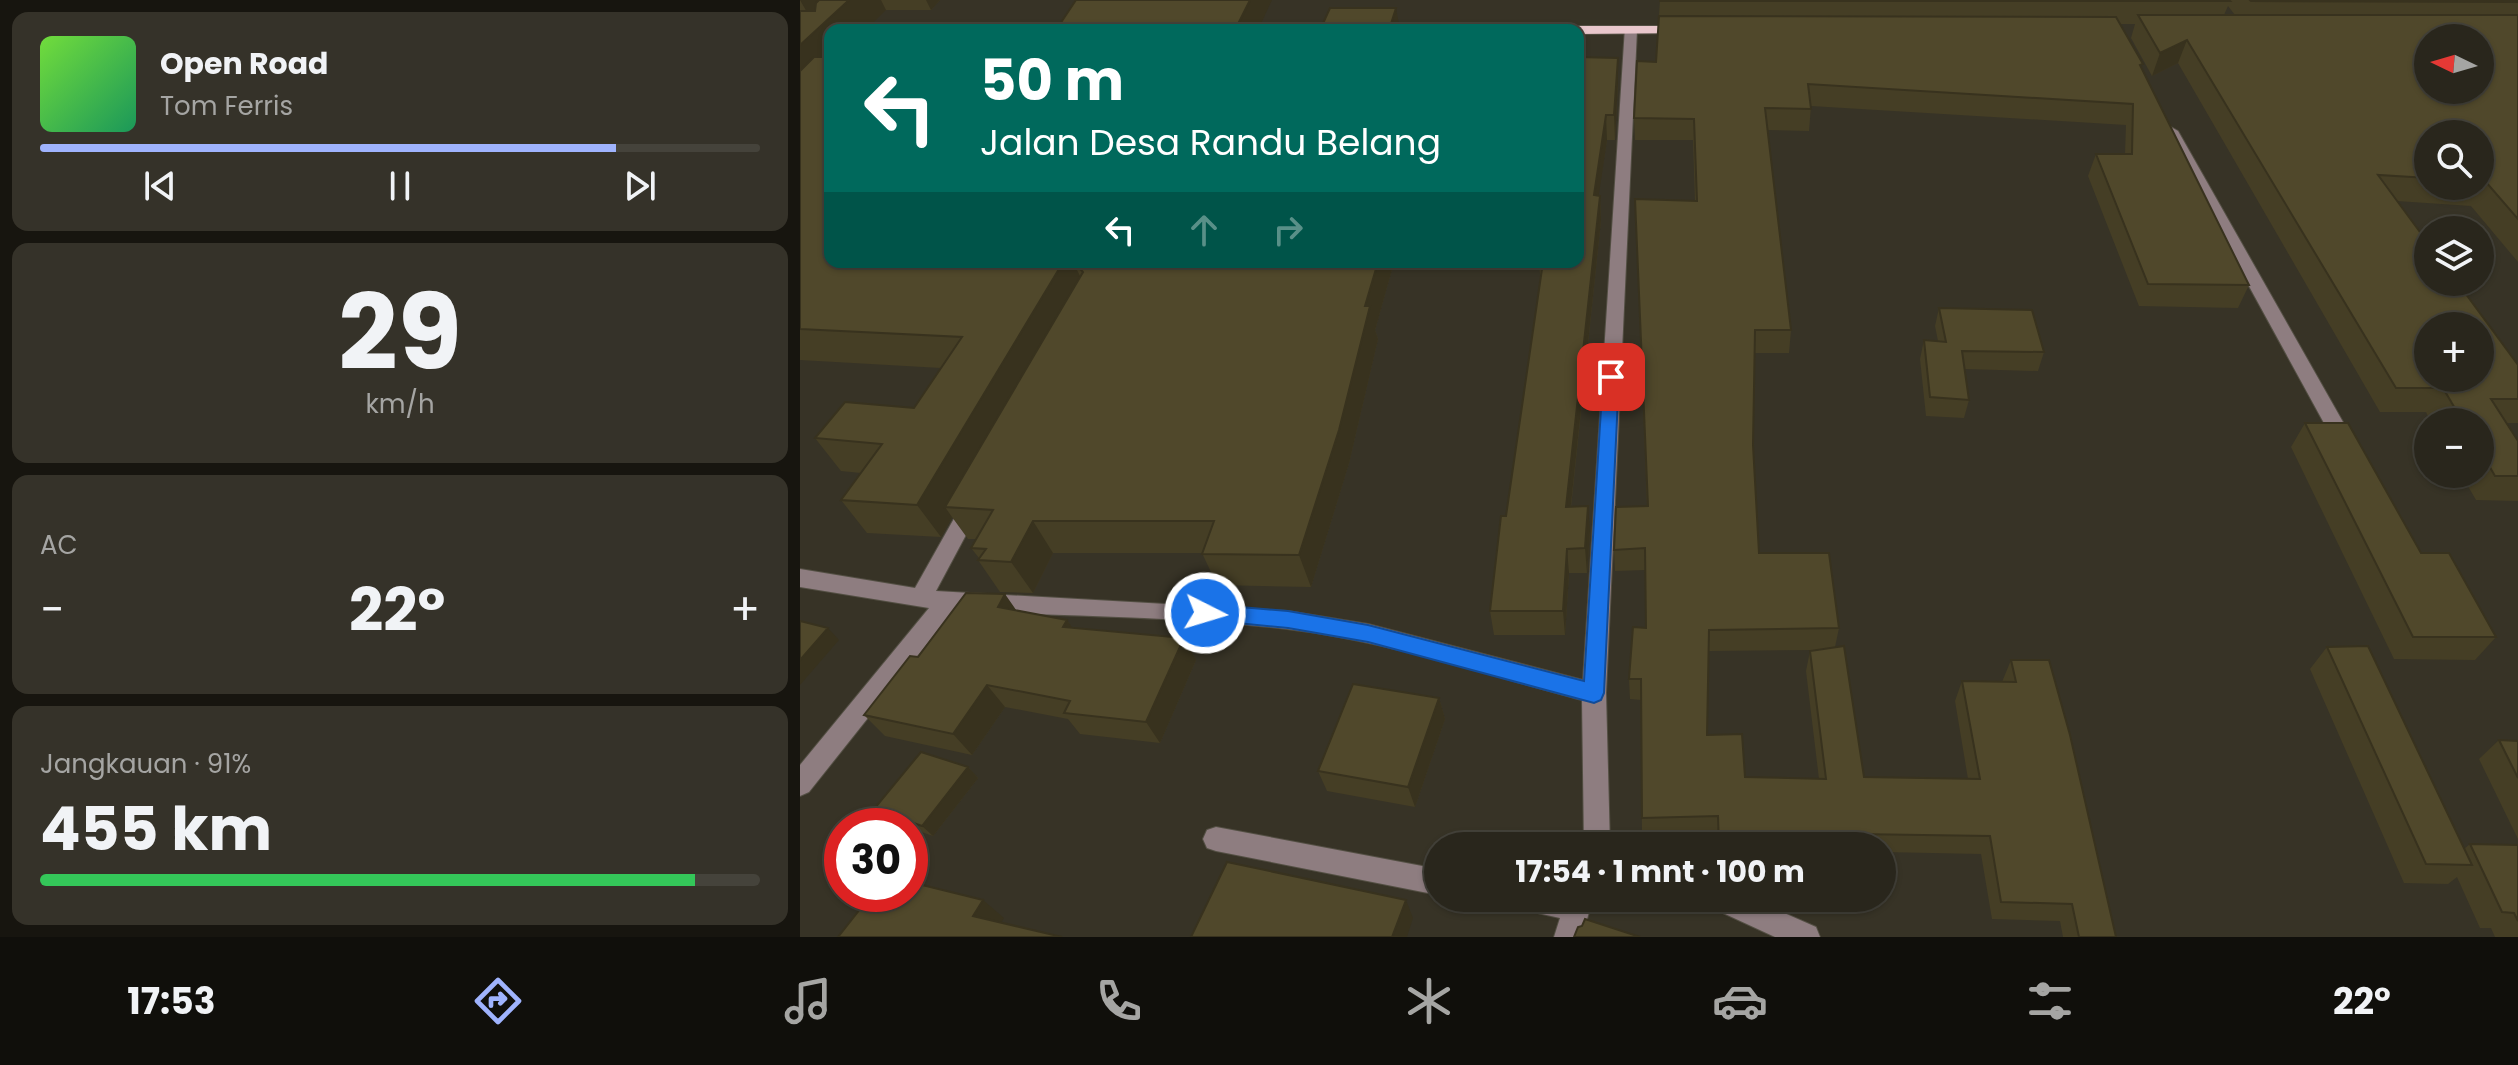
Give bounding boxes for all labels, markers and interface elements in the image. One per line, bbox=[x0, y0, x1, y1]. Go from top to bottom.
north arrow bbox=[2414, 24, 2494, 104]
map controls bbox=[2414, 24, 2494, 488]
text: 50 m bbox=[980, 41, 1124, 120]
text: Open Road bbox=[160, 42, 328, 85]
icon: left bbox=[848, 56, 952, 160]
text: Tom Ferris bbox=[160, 88, 293, 124]
text: Jalan Desa Randu Belang bbox=[980, 117, 1441, 168]
button: search bbox=[2414, 120, 2494, 200]
icon: previous bbox=[138, 164, 182, 208]
icon: pause bbox=[378, 164, 422, 208]
icon: next bbox=[618, 164, 662, 208]
icon: left bbox=[1098, 208, 1142, 252]
icon: ahead bbox=[1182, 208, 1226, 252]
icon: right bbox=[1266, 208, 1310, 252]
button: layers bbox=[2414, 216, 2494, 296]
text: 29 bbox=[338, 260, 462, 405]
button: + bbox=[2414, 312, 2494, 392]
pin bbox=[1577, 343, 1645, 411]
icon: arrive bbox=[1589, 355, 1633, 399]
text: km/h bbox=[365, 386, 435, 422]
button: − bbox=[2414, 408, 2494, 488]
text: AC bbox=[40, 527, 78, 563]
text: 22° bbox=[349, 568, 445, 652]
position arrow bbox=[1163, 571, 1247, 655]
text: − bbox=[40, 579, 64, 640]
text: + bbox=[730, 579, 760, 640]
text: Jangkauan · 91% bbox=[40, 746, 251, 782]
text: 455 km bbox=[40, 787, 272, 871]
speed limit sign: 30 bbox=[824, 808, 928, 912]
text: 17:54 · 1 mnt · 100 m bbox=[1515, 850, 1805, 893]
icon: directions bbox=[470, 973, 526, 1029]
icon: music bbox=[780, 973, 836, 1029]
icon: phone bbox=[1091, 973, 1147, 1029]
icon: climate bbox=[1401, 973, 1457, 1029]
icon: car bbox=[1712, 973, 1768, 1029]
icon: filters bbox=[2022, 973, 2078, 1029]
text: 17:53 bbox=[127, 976, 215, 1027]
text: 22° bbox=[2333, 976, 2391, 1027]

